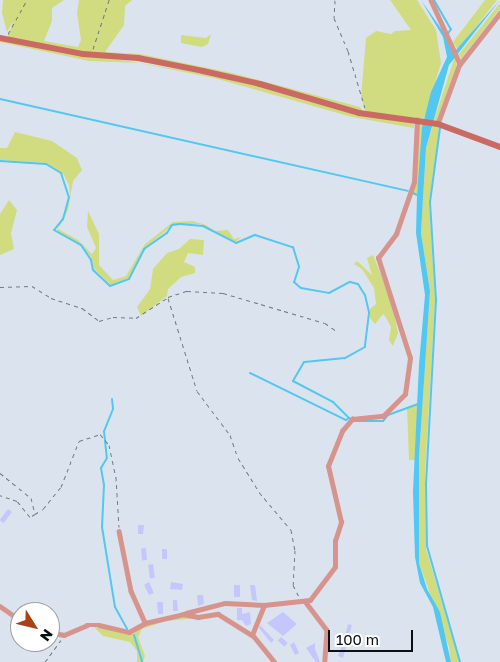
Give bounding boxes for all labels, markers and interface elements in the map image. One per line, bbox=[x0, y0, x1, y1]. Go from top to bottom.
north arrow bbox=[10, 602, 60, 652]
scale bar bbox=[330, 620, 415, 652]
text: N bbox=[37, 626, 57, 645]
text: 100 m bbox=[336, 630, 379, 648]

